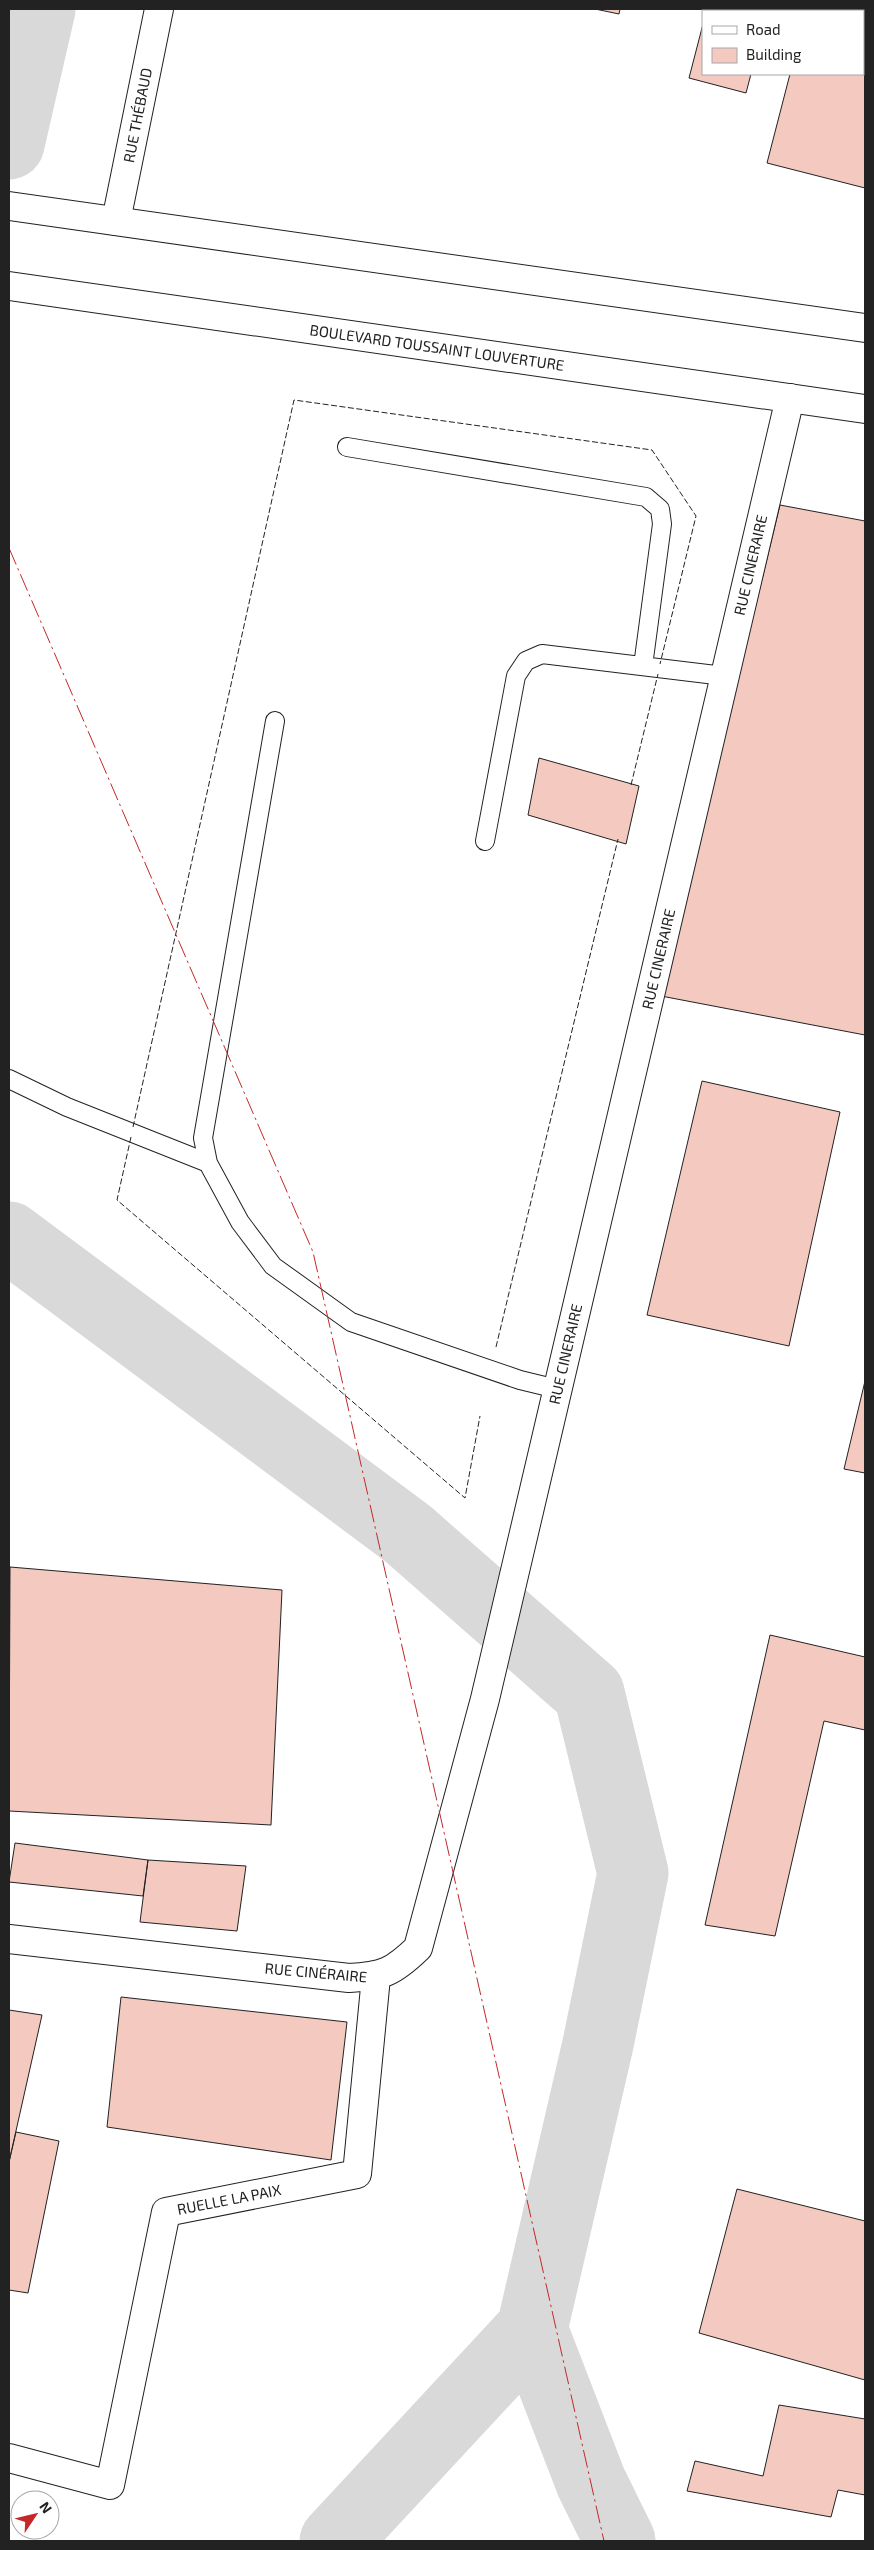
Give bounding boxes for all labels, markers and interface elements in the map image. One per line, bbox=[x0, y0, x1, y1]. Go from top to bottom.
legend bbox=[702, 10, 864, 75]
text: Road bbox=[746, 20, 781, 38]
text: Building bbox=[746, 45, 802, 63]
street label: RUE THÉBAUD bbox=[119, 66, 155, 164]
street label: BOULEVARD TOUSSAINT LOUVERTURE bbox=[308, 320, 566, 374]
street label: RUE CINERAIRE bbox=[730, 513, 770, 617]
street label: RUE CINERAIRE bbox=[638, 907, 678, 1011]
street label: RUE CINERAIRE bbox=[545, 1302, 585, 1406]
street label: RUE CINÉRAIRE bbox=[264, 1959, 368, 1985]
street label: RUELLE LA PAIX bbox=[175, 2180, 283, 2218]
north arrow bbox=[10, 2490, 60, 2540]
text: N bbox=[36, 2498, 56, 2516]

